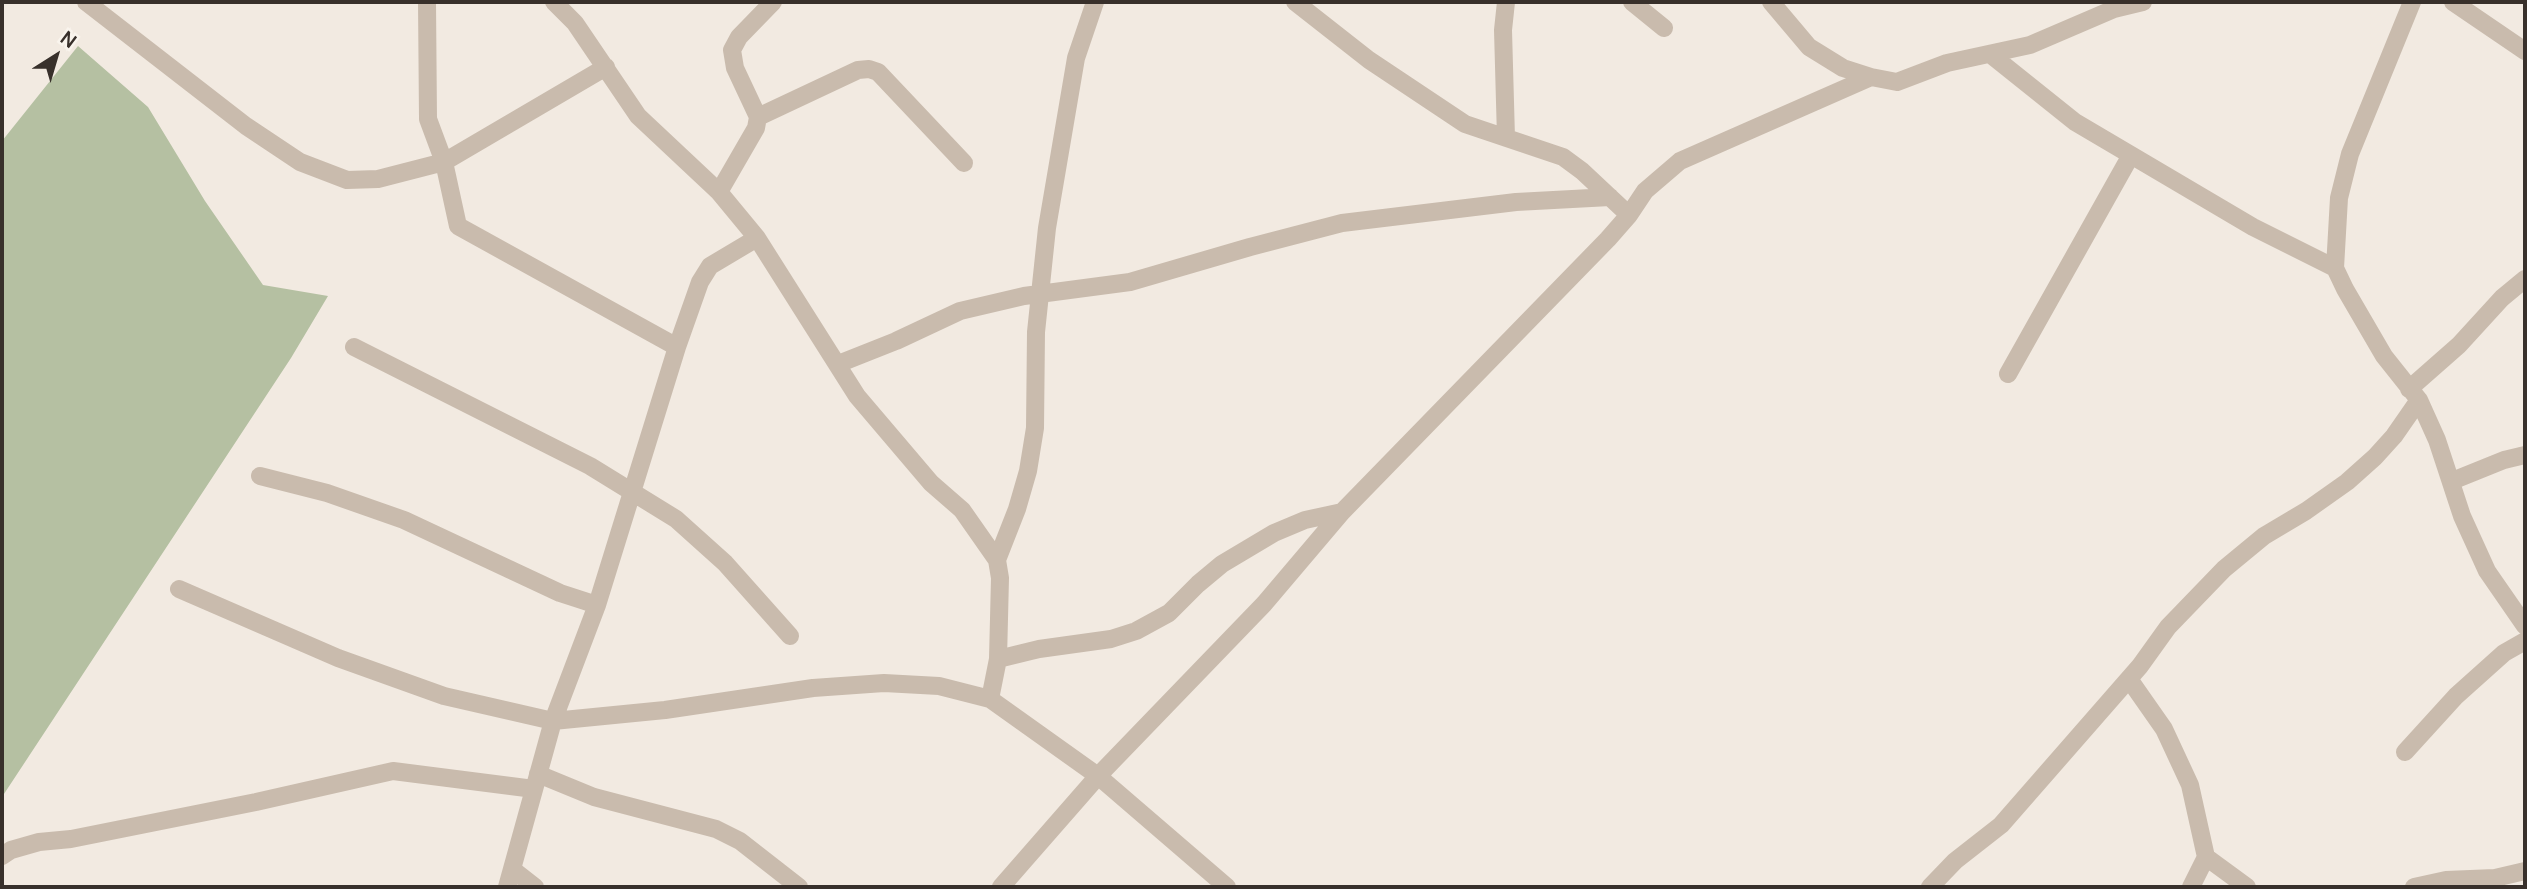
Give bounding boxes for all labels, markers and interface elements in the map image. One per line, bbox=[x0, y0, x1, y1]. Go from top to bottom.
north arrow bbox=[21, 21, 91, 91]
text: N bbox=[55, 25, 82, 54]

